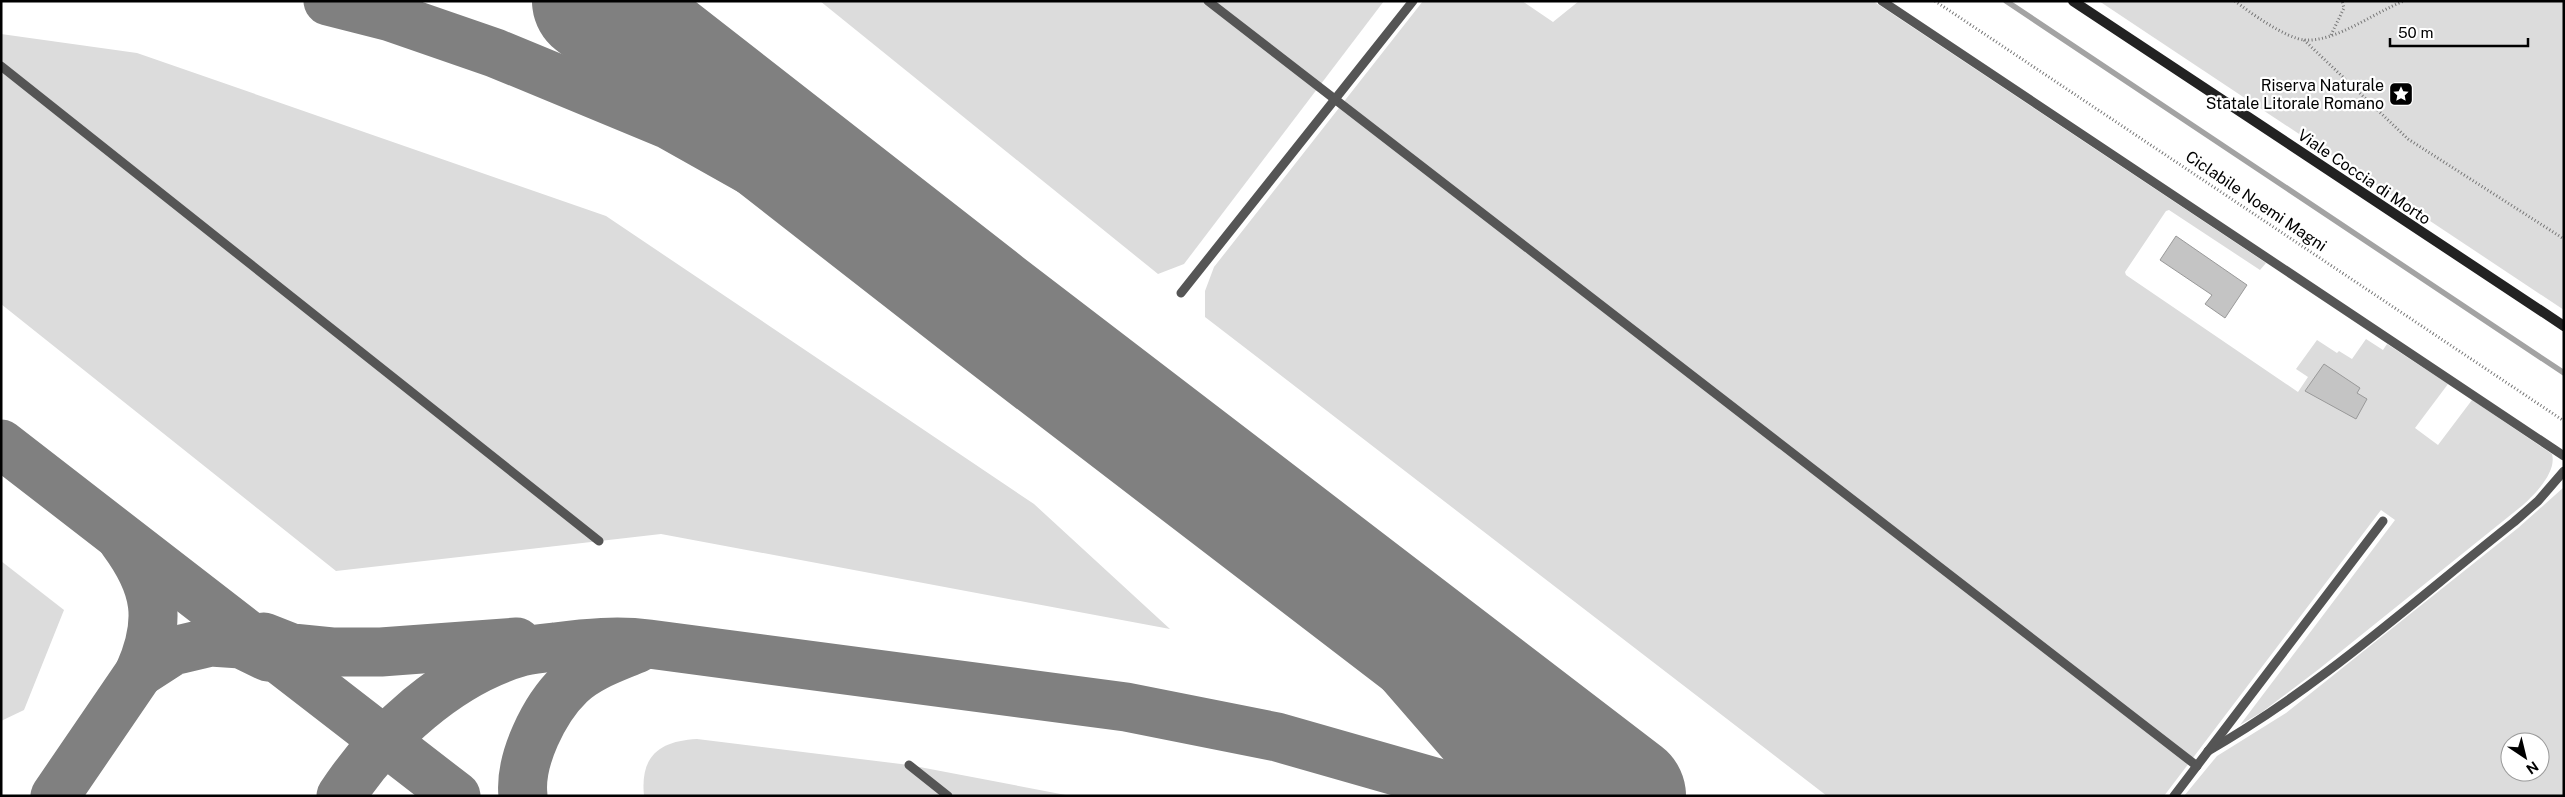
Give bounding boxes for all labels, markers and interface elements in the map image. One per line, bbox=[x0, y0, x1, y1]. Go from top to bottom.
scale bar bbox=[2390, 15, 2528, 47]
text: 50 m bbox=[2398, 24, 2433, 41]
place label: Riserva Naturale Statale Litorale Romano bbox=[2206, 76, 2384, 113]
place icon: Riserva Naturale Statale Litorale Romano bbox=[2388, 81, 2414, 107]
street label: Viale Coccia di Morto bbox=[2294, 125, 2434, 229]
street label: Ciclabile Noemi Magni bbox=[2182, 147, 2330, 255]
north arrow bbox=[2500, 732, 2550, 782]
text: N bbox=[2523, 758, 2542, 777]

